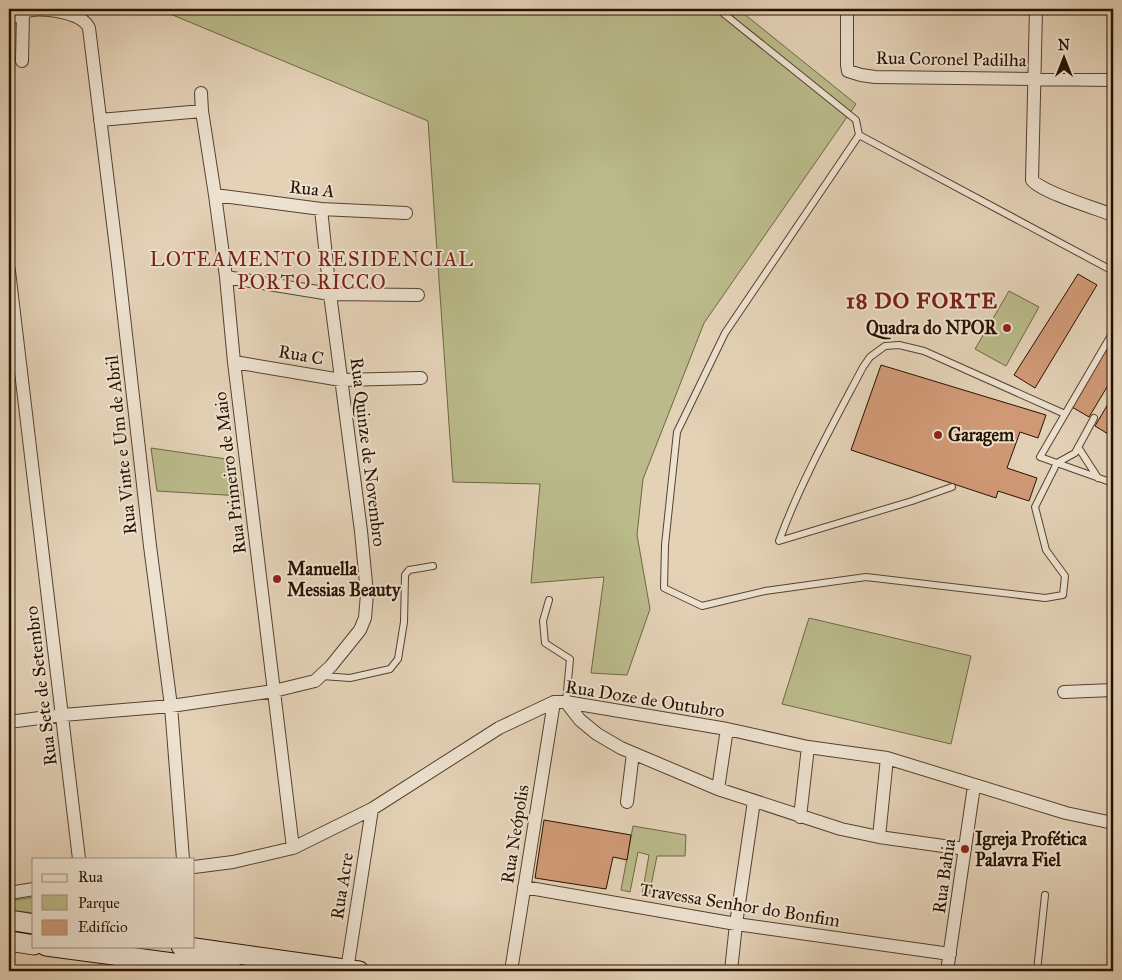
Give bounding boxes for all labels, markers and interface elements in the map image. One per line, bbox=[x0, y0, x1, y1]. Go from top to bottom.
north arrow bbox=[1040, 32, 1090, 82]
text: N bbox=[1058, 37, 1070, 54]
street label: Rua Coronel Padilha bbox=[875, 47, 1027, 71]
street label: Rua A bbox=[288, 176, 336, 202]
district label: LOTEAMENTO RESIDENCIAL PORTO RICCO bbox=[150, 247, 474, 294]
district label: 18 DO FORTE bbox=[846, 287, 998, 314]
place label: Quadra do NPOR bbox=[866, 317, 998, 340]
marker: Quadra do NPOR bbox=[1001, 322, 1013, 334]
street label: Rua C bbox=[277, 340, 325, 370]
street label: Rua Vinte e Um de Abril bbox=[101, 354, 141, 536]
street label: Rua Quinze de Novembro bbox=[345, 356, 391, 548]
street label: Rua Primeiro de Maio bbox=[209, 391, 251, 555]
place label: Garagem bbox=[948, 424, 1015, 447]
marker: Garagem bbox=[932, 429, 944, 441]
place label: Manuella Messias Beauty bbox=[287, 558, 402, 602]
marker: Manuella Messias Beauty bbox=[271, 573, 283, 585]
street label: Rua Sete de Setembro bbox=[20, 605, 62, 767]
street label: Rua Doze de Outubro bbox=[564, 676, 726, 722]
street label: Rua Neópolis bbox=[496, 783, 534, 885]
place label: Igreja Profética Palavra Fiel bbox=[975, 828, 1087, 871]
street label: Rua Bahia bbox=[928, 837, 960, 915]
marker: Igreja Profética Palavra Fiel bbox=[959, 843, 971, 855]
street label: Rua Acre bbox=[326, 851, 358, 921]
legend bbox=[32, 858, 195, 948]
text: Rua bbox=[78, 868, 103, 886]
street label: Travessa Senhor do Bonfim bbox=[638, 878, 842, 932]
text: Parque bbox=[78, 894, 120, 913]
text: Edifício bbox=[78, 918, 128, 936]

